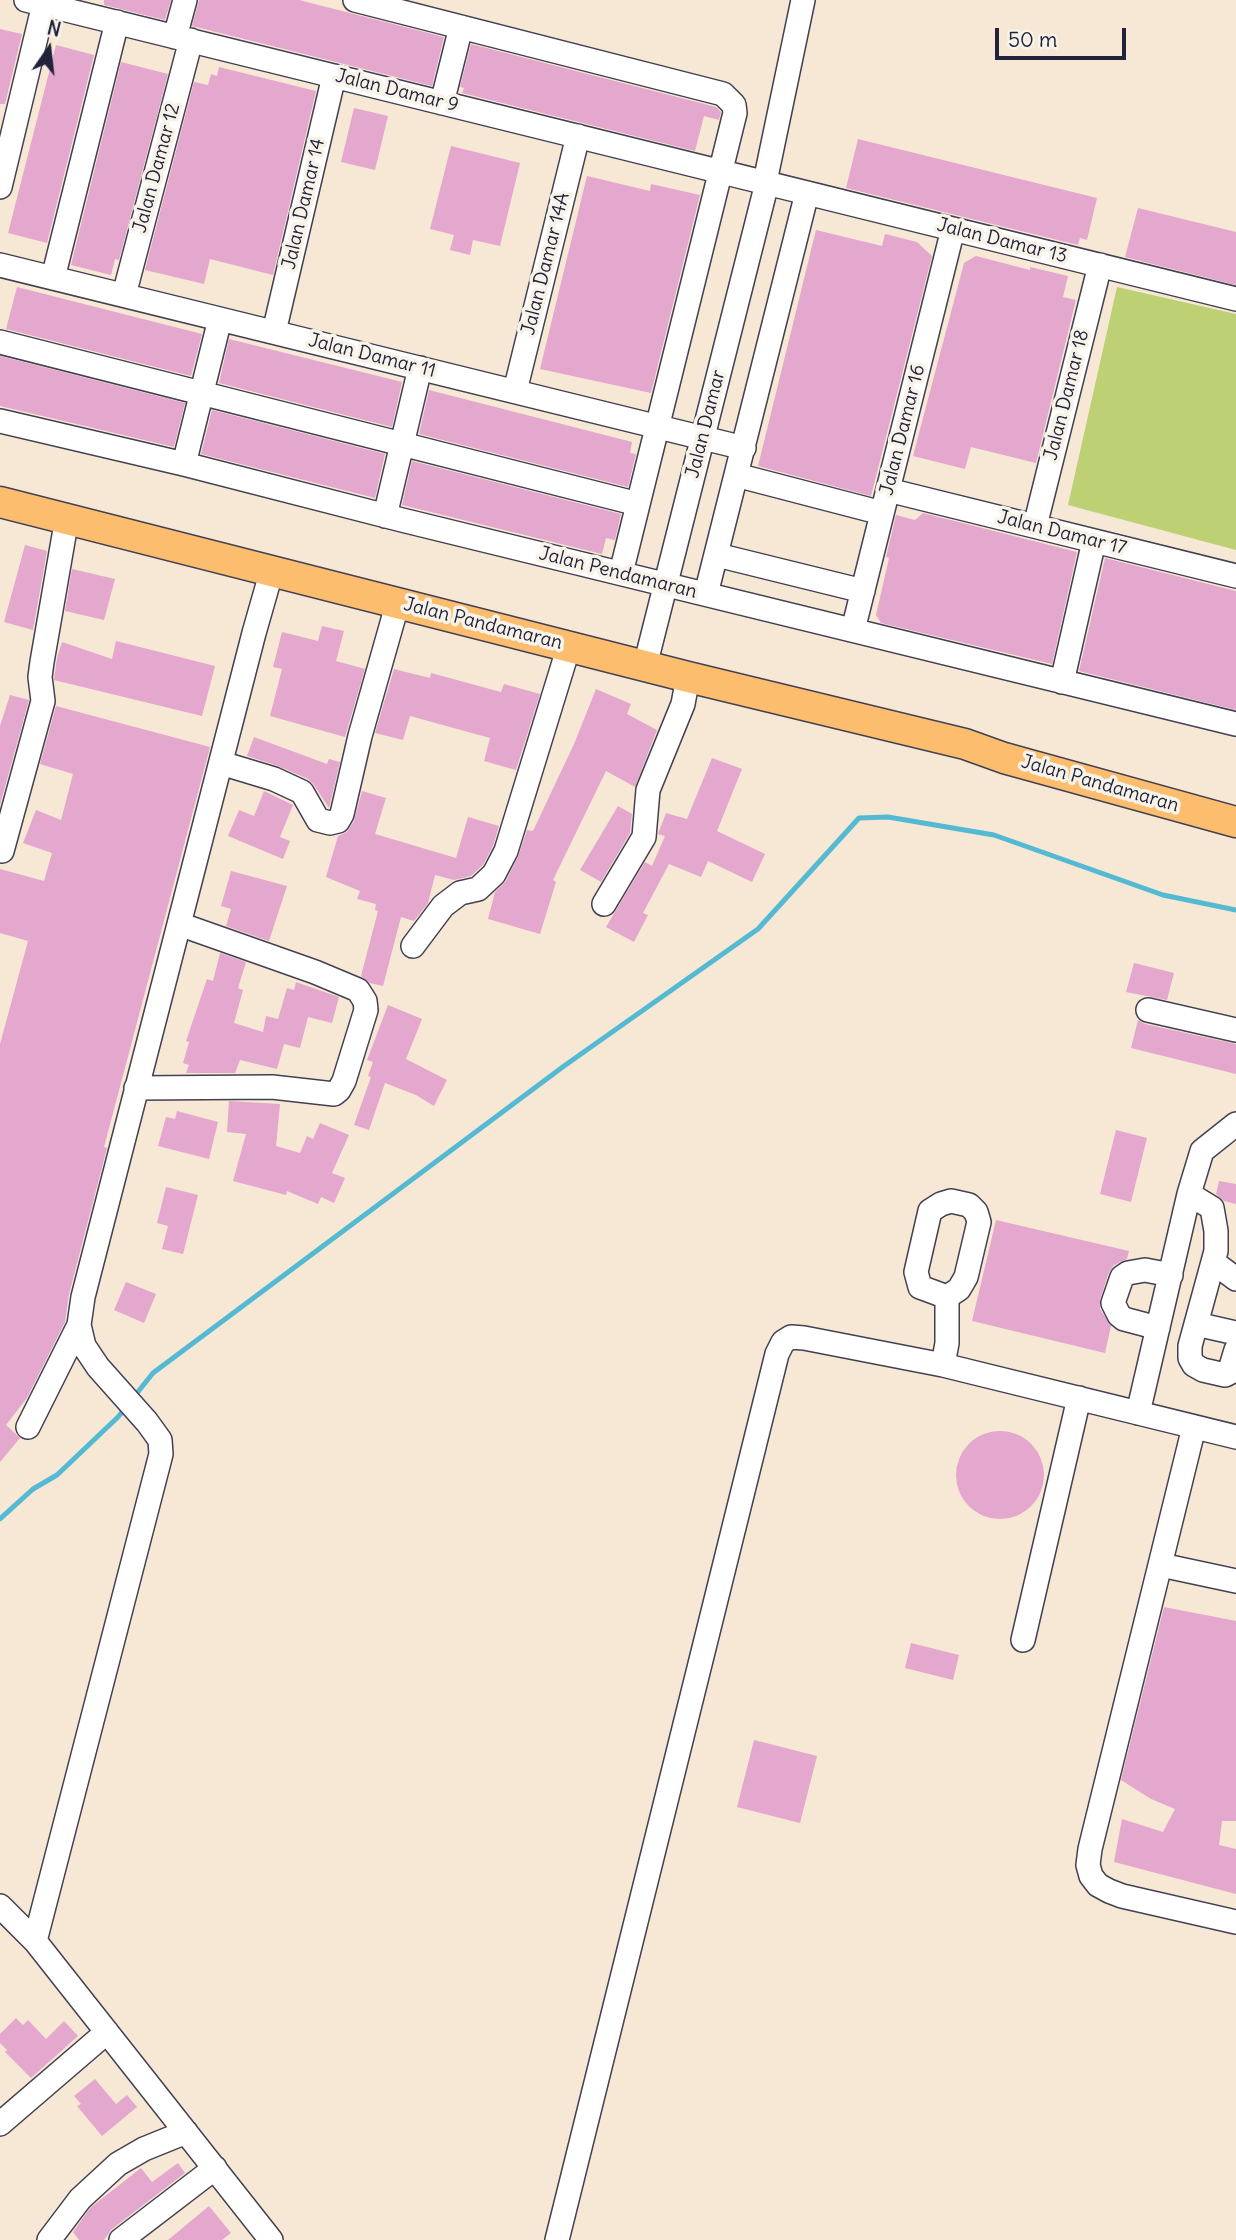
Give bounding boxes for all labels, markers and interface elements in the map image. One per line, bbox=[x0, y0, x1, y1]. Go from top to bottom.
north arrow bbox=[14, 14, 84, 84]
scale bar bbox=[998, 14, 1129, 58]
text: N bbox=[45, 15, 63, 42]
text: 50 m bbox=[1008, 26, 1057, 53]
street label: Jalan Damar 9 bbox=[333, 65, 461, 117]
street label: Jalan Damar 12 bbox=[129, 101, 185, 235]
street label: Jalan Damar 14 bbox=[278, 136, 330, 272]
street label: Jalan Damar 14A bbox=[517, 190, 575, 338]
street label: Jalan Damar 13 bbox=[934, 214, 1070, 268]
street label: Jalan Damar 18 bbox=[1040, 327, 1094, 463]
street label: Jalan Damar 11 bbox=[306, 329, 438, 383]
street label: Jalan Damar 16 bbox=[876, 362, 930, 498]
street label: Jalan Damar bbox=[682, 368, 730, 480]
street label: Jalan Damar 17 bbox=[995, 506, 1129, 560]
street label: Jalan Pendamaran bbox=[537, 542, 699, 604]
street label: Jalan Pandamaran bbox=[401, 593, 565, 655]
street label: Jalan Pandamaran bbox=[1019, 751, 1181, 817]

